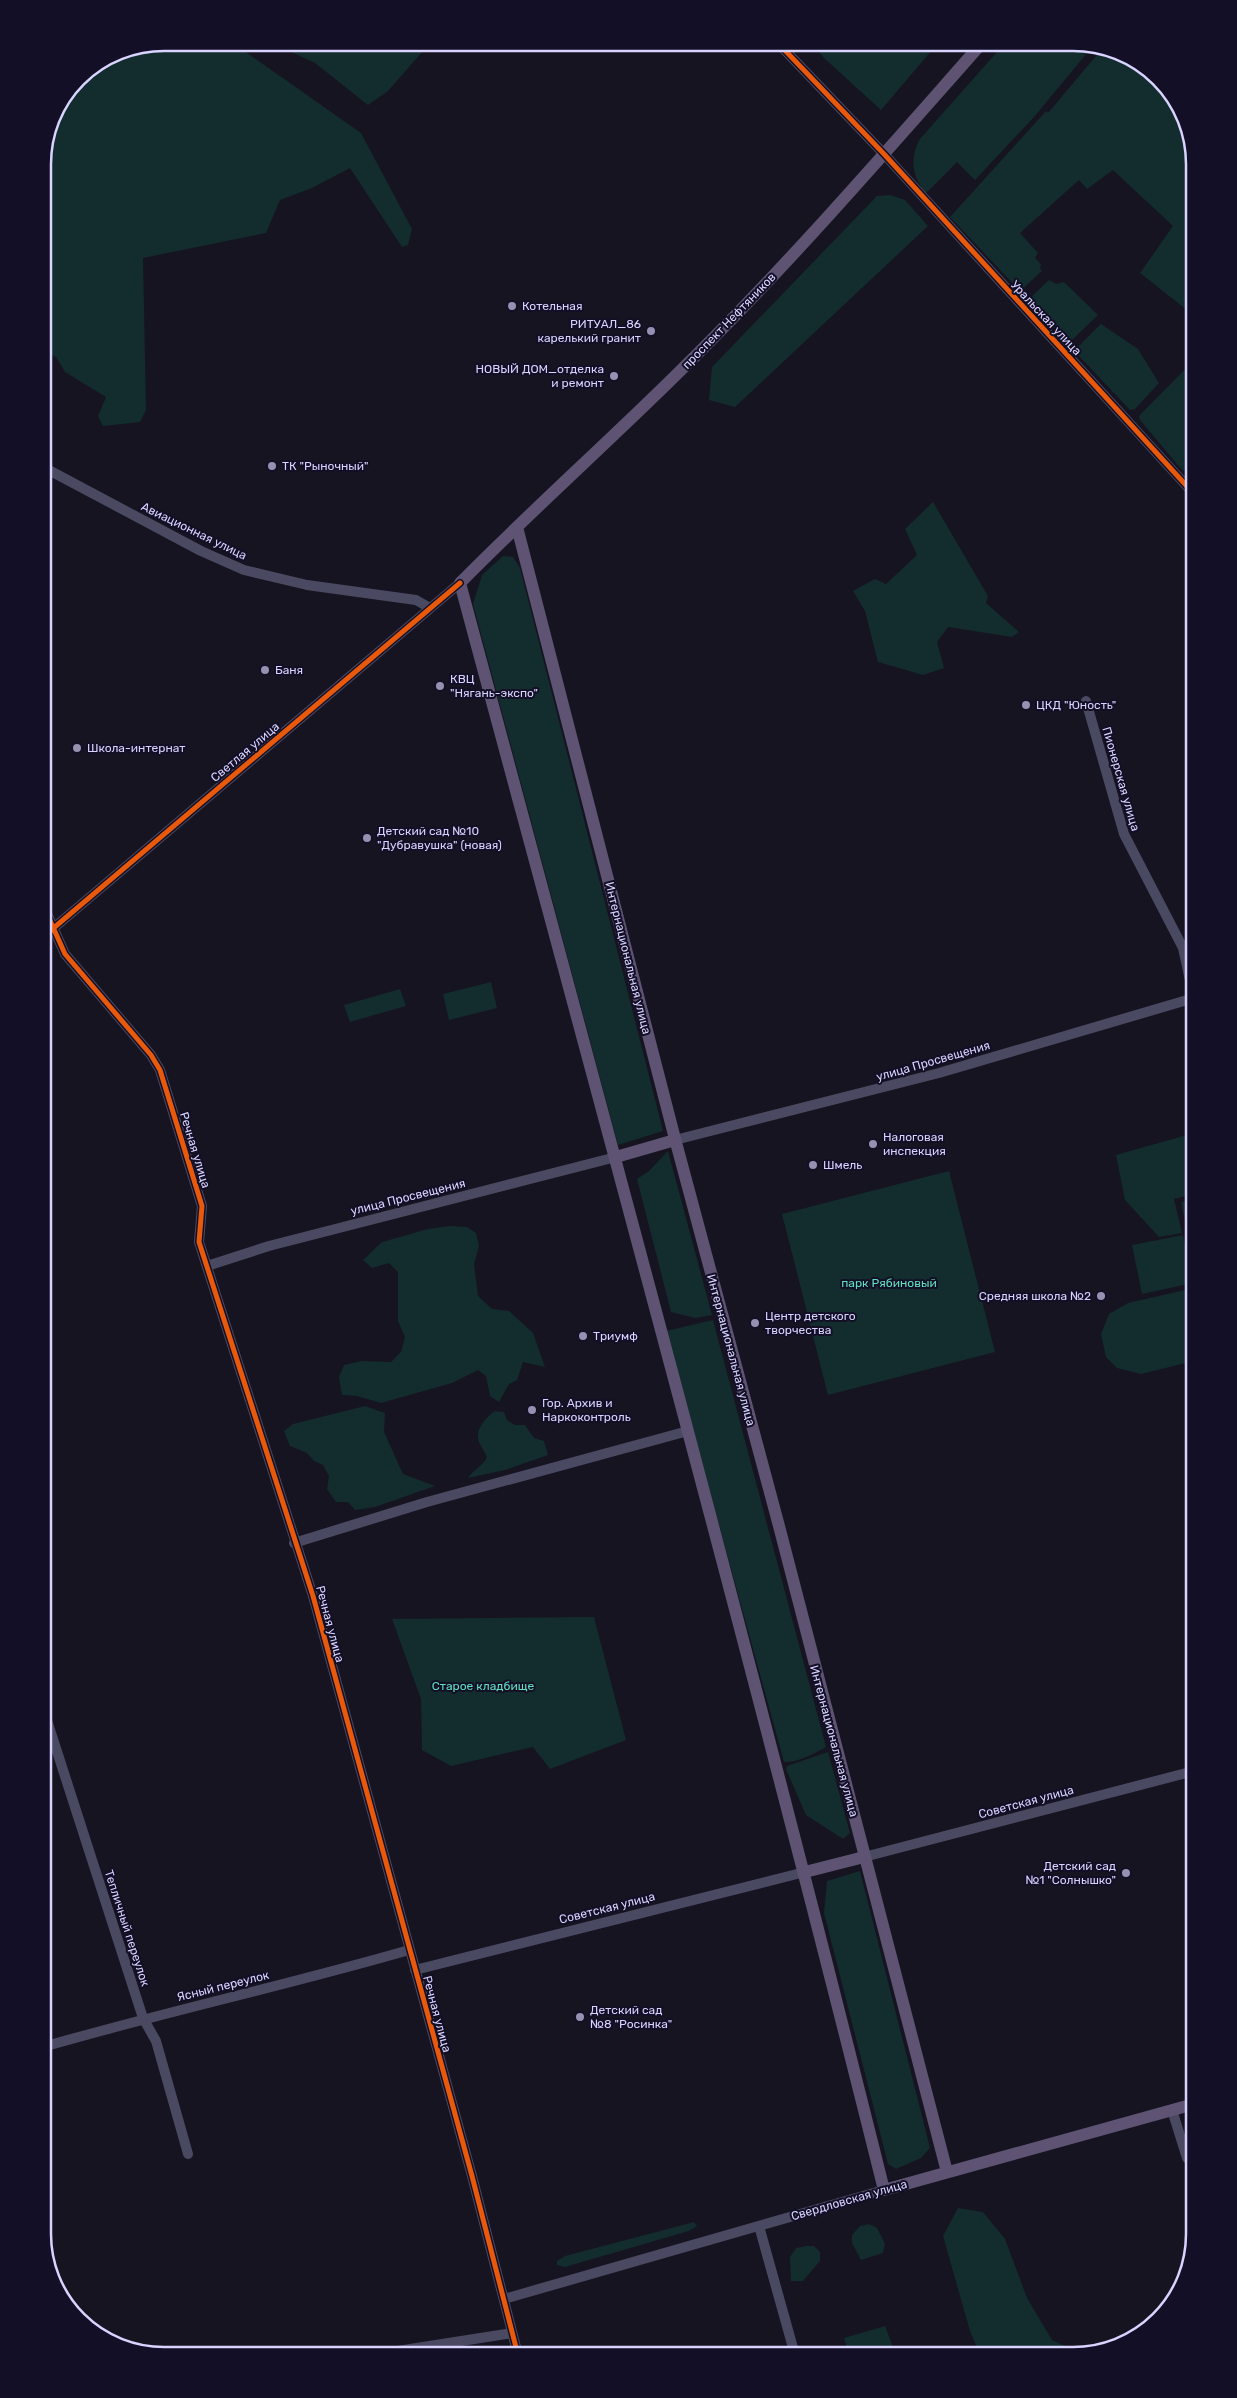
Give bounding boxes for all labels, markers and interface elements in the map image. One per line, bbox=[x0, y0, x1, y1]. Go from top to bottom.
street label: проспект Нефтяников bbox=[679, 270, 779, 372]
street label: Уральская улица bbox=[1008, 278, 1084, 358]
place label: Котельная bbox=[522, 299, 582, 313]
marker: Котельная bbox=[506, 300, 518, 312]
place label: РИТУАЛ_86 карелький гранит bbox=[537, 317, 641, 345]
marker: РИТУАЛ_86 карелький гранит bbox=[645, 325, 657, 337]
place label: НОВЫЙ ДОМ_отделка и ремонт bbox=[476, 362, 604, 390]
marker: НОВЫЙ ДОМ_отделка и ремонт bbox=[608, 370, 620, 382]
place label: ТК "Рыночный" bbox=[282, 459, 369, 473]
marker: ТК "Рыночный" bbox=[266, 460, 278, 472]
street label: Авиационная улица bbox=[139, 499, 249, 563]
place label: Баня bbox=[275, 663, 303, 677]
marker: Баня bbox=[259, 664, 271, 676]
place label: КВЦ "Нягань-экспо" bbox=[450, 672, 538, 700]
marker: КВЦ "Нягань-экспо" bbox=[434, 680, 446, 692]
place label: ЦКД "Юность" bbox=[1036, 698, 1116, 712]
marker: ЦКД "Юность" bbox=[1020, 699, 1032, 711]
street label: Светлая улица bbox=[208, 719, 282, 785]
street label: Пионерская улица bbox=[1099, 725, 1143, 833]
place label: Школа-интернат bbox=[87, 741, 186, 755]
marker: Школа-интернат bbox=[71, 742, 83, 754]
place label: Детский сад №10 "Дубравушка" (новая) bbox=[377, 824, 502, 852]
marker: Детский сад №10 "Дубравушка" (новая) bbox=[361, 832, 373, 844]
street label: Интернациональная улица bbox=[602, 880, 654, 1036]
street label: улица Просвещения bbox=[874, 1038, 992, 1084]
street label: Речная улица bbox=[177, 1110, 213, 1190]
place label: Налоговая инспекция bbox=[883, 1130, 946, 1158]
marker: Налоговая инспекция bbox=[867, 1138, 879, 1150]
place label: Шмель bbox=[823, 1158, 862, 1172]
marker: Шмель bbox=[807, 1159, 819, 1171]
street label: улица Просвещения bbox=[349, 1176, 467, 1218]
street label: Интернациональная улица bbox=[704, 1273, 758, 1427]
park label: парк Рябиновый bbox=[841, 1276, 937, 1290]
place label: Средняя школа №2 bbox=[979, 1289, 1091, 1303]
marker: Средняя школа №2 bbox=[1095, 1290, 1107, 1302]
place label: Центр детского творчества bbox=[765, 1309, 856, 1337]
marker: Центр детского творчества bbox=[749, 1317, 761, 1329]
place label: Триумф bbox=[593, 1329, 638, 1343]
marker: Триумф bbox=[577, 1330, 589, 1342]
place label: Гор. Архив и Наркоконтроль bbox=[542, 1396, 631, 1424]
marker: Гор. Архив и Наркоконтроль bbox=[526, 1404, 538, 1416]
street label: Речная улица bbox=[313, 1584, 347, 1664]
street label: Интернациональная улица bbox=[807, 1664, 861, 1818]
park label: Старое кладбище bbox=[432, 1679, 534, 1693]
street label: Советская улица bbox=[977, 1783, 1075, 1821]
place label: Детский сад №1 "Солнышко" bbox=[1025, 1859, 1116, 1887]
marker: Детский сад №1 "Солнышко" bbox=[1120, 1867, 1132, 1879]
street label: Тепличный переулок bbox=[102, 1868, 153, 1989]
street label: Советская улица bbox=[558, 1889, 656, 1927]
street label: Ясный переулок bbox=[175, 1968, 271, 2004]
street label: Речная улица bbox=[420, 1974, 454, 2054]
place label: Детский сад №8 "Росинка" bbox=[590, 2003, 672, 2031]
marker: Детский сад №8 "Росинка" bbox=[574, 2011, 586, 2023]
street label: Свердловская улица bbox=[789, 2177, 909, 2223]

